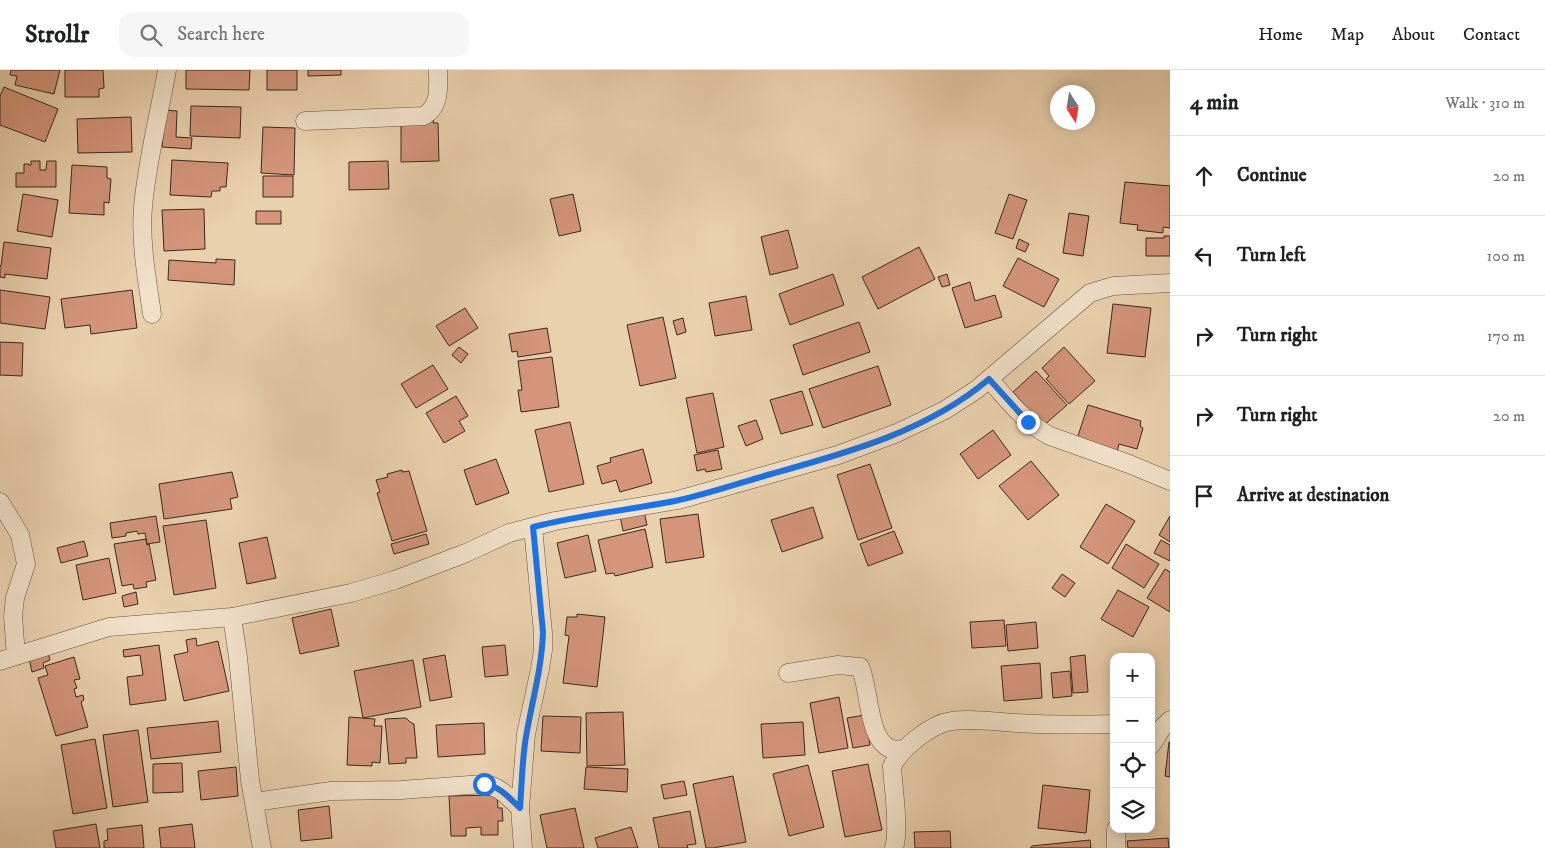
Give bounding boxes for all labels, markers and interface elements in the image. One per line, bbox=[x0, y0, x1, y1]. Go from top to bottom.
search box bbox=[119, 12, 469, 57]
text: Strollr bbox=[25, 20, 89, 50]
icon: search bbox=[137, 21, 165, 49]
text: Search here bbox=[177, 23, 265, 46]
text: Home bbox=[1258, 24, 1303, 46]
text: Map bbox=[1331, 24, 1364, 46]
text: About bbox=[1392, 24, 1435, 46]
text: Contact bbox=[1463, 24, 1520, 46]
north arrow bbox=[1050, 85, 1095, 130]
text: 4 min bbox=[1190, 90, 1239, 116]
text: Walk · 310 m bbox=[1445, 93, 1525, 113]
icon: ahead bbox=[1190, 162, 1218, 190]
text: Continue bbox=[1237, 164, 1307, 187]
text: 20 m bbox=[1493, 166, 1525, 186]
icon: left bbox=[1190, 242, 1218, 270]
text: Turn left bbox=[1237, 244, 1306, 267]
text: 100 m bbox=[1487, 246, 1525, 266]
icon: right bbox=[1190, 322, 1218, 350]
text: Turn right bbox=[1237, 324, 1317, 347]
text: 170 m bbox=[1487, 326, 1525, 346]
icon: right bbox=[1190, 402, 1218, 430]
text: Turn right bbox=[1237, 404, 1317, 427]
text: 20 m bbox=[1493, 406, 1525, 426]
route end bbox=[1017, 411, 1040, 434]
icon: arrive bbox=[1190, 482, 1218, 510]
text: Arrive at destination bbox=[1237, 484, 1389, 507]
map controls bbox=[1110, 653, 1155, 833]
button: + bbox=[1110, 653, 1155, 698]
button: − bbox=[1110, 698, 1155, 743]
button: locate bbox=[1110, 743, 1155, 788]
route start bbox=[473, 773, 496, 796]
button: layers bbox=[1110, 788, 1155, 833]

